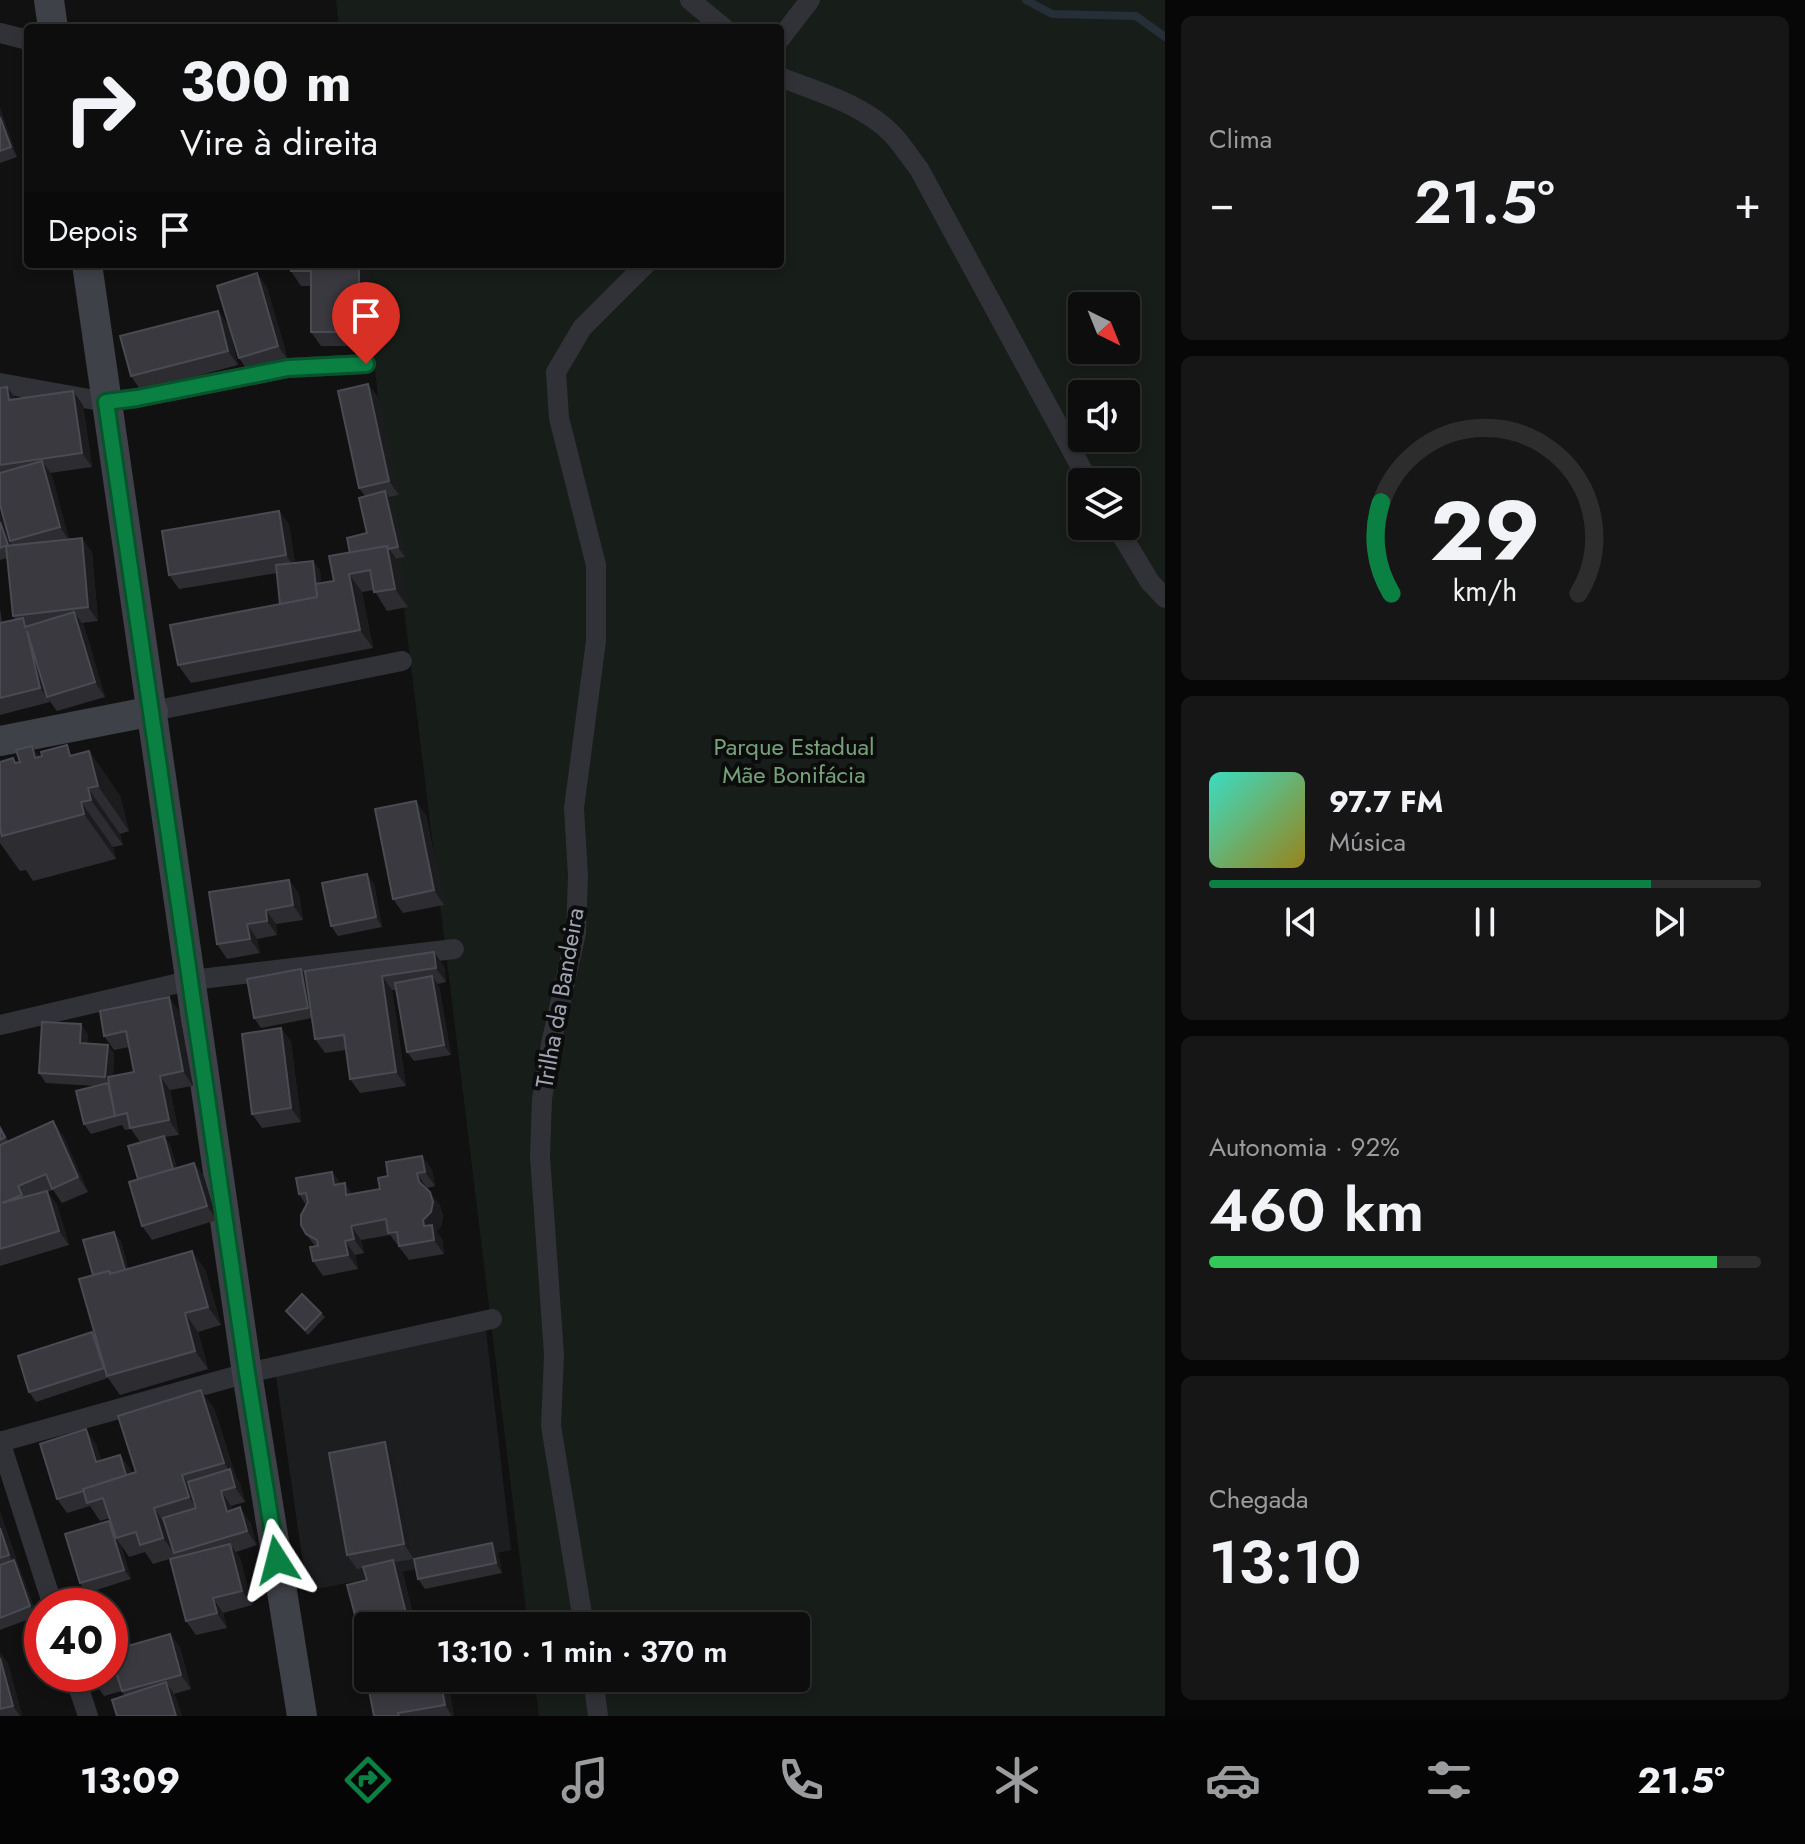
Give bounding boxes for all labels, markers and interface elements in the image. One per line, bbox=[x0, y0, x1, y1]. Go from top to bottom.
text: 300 m bbox=[180, 41, 352, 122]
icon: right bbox=[48, 56, 152, 160]
text: Vire à direita bbox=[180, 116, 378, 168]
text: Clima bbox=[1209, 120, 1272, 158]
text: 21.5° bbox=[1414, 159, 1555, 246]
text: − bbox=[1209, 171, 1235, 235]
text: + bbox=[1734, 171, 1761, 235]
icon: arrive bbox=[153, 208, 197, 252]
text: Depois bbox=[48, 209, 137, 252]
pin bbox=[332, 282, 400, 364]
north arrow bbox=[1068, 292, 1140, 364]
map controls bbox=[1068, 292, 1140, 540]
icon: arrive bbox=[344, 294, 388, 338]
button: sound bbox=[1068, 380, 1140, 452]
button: layers bbox=[1068, 468, 1140, 540]
text: 29 bbox=[1430, 471, 1540, 591]
text: km/h bbox=[1453, 570, 1517, 612]
park label: Parque Estadual Mãe Bonifácia bbox=[713, 729, 875, 792]
text: 97.7 FM bbox=[1329, 780, 1443, 823]
text: Música bbox=[1329, 823, 1406, 861]
icon: previous bbox=[1279, 900, 1323, 944]
icon: pause bbox=[1463, 900, 1507, 944]
icon: next bbox=[1647, 900, 1691, 944]
street label: Trilha da Bandeira bbox=[526, 905, 593, 1091]
text: Autonomia · 92% bbox=[1209, 1128, 1400, 1166]
text: 460 km bbox=[1209, 1167, 1424, 1254]
text: Chegada bbox=[1209, 1480, 1309, 1518]
position arrow bbox=[235, 1518, 319, 1602]
text: 13:10 bbox=[1209, 1519, 1361, 1606]
speed limit sign: 40 bbox=[24, 1588, 128, 1692]
text: 13:10 · 1 min · 370 m bbox=[436, 1630, 728, 1673]
icon: directions bbox=[340, 1752, 396, 1808]
icon: music bbox=[557, 1752, 613, 1808]
icon: phone bbox=[773, 1752, 829, 1808]
icon: climate bbox=[989, 1752, 1045, 1808]
icon: car bbox=[1205, 1752, 1261, 1808]
icon: filters bbox=[1421, 1752, 1477, 1808]
text: 13:09 bbox=[80, 1754, 180, 1806]
text: 21.5° bbox=[1637, 1754, 1725, 1806]

